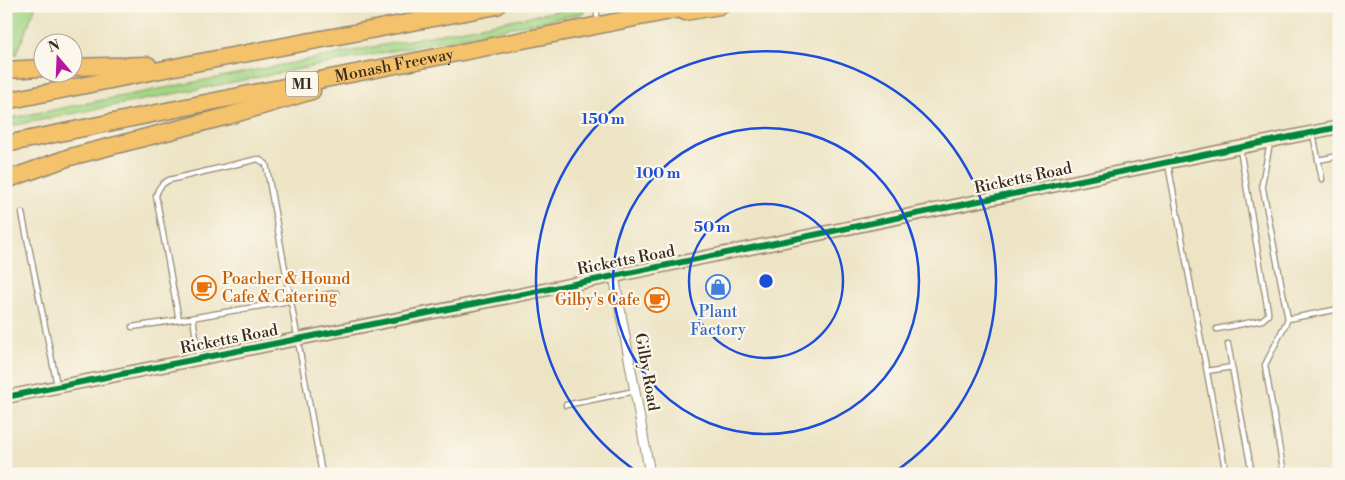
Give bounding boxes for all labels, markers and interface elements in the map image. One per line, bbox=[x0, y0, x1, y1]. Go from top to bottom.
north arrow bbox=[32, 32, 82, 82]
text: N bbox=[46, 36, 62, 57]
street label: Monash Freeway bbox=[333, 44, 456, 87]
road number: M1 bbox=[286, 72, 318, 96]
text: 150 m bbox=[581, 110, 625, 129]
street label: Ricketts Road bbox=[972, 158, 1074, 198]
text: 100 m bbox=[636, 164, 681, 183]
text: 50 m bbox=[694, 218, 730, 237]
street label: Ricketts Road bbox=[575, 241, 677, 279]
place label: Poacher & Hound Cafe & Catering bbox=[222, 269, 350, 307]
centre of rings bbox=[757, 272, 775, 290]
shop icon: Plant Factory bbox=[705, 274, 731, 300]
cafe icon: Poacher & Hound Cafe & Catering bbox=[191, 275, 217, 301]
cafe icon: Gilby's Cafe bbox=[644, 287, 670, 313]
place label: Gilby's Cafe bbox=[555, 290, 640, 310]
place label: Plant Factory bbox=[690, 302, 746, 340]
street label: Ricketts Road bbox=[178, 320, 280, 358]
street label: Gilby Road bbox=[630, 331, 664, 413]

